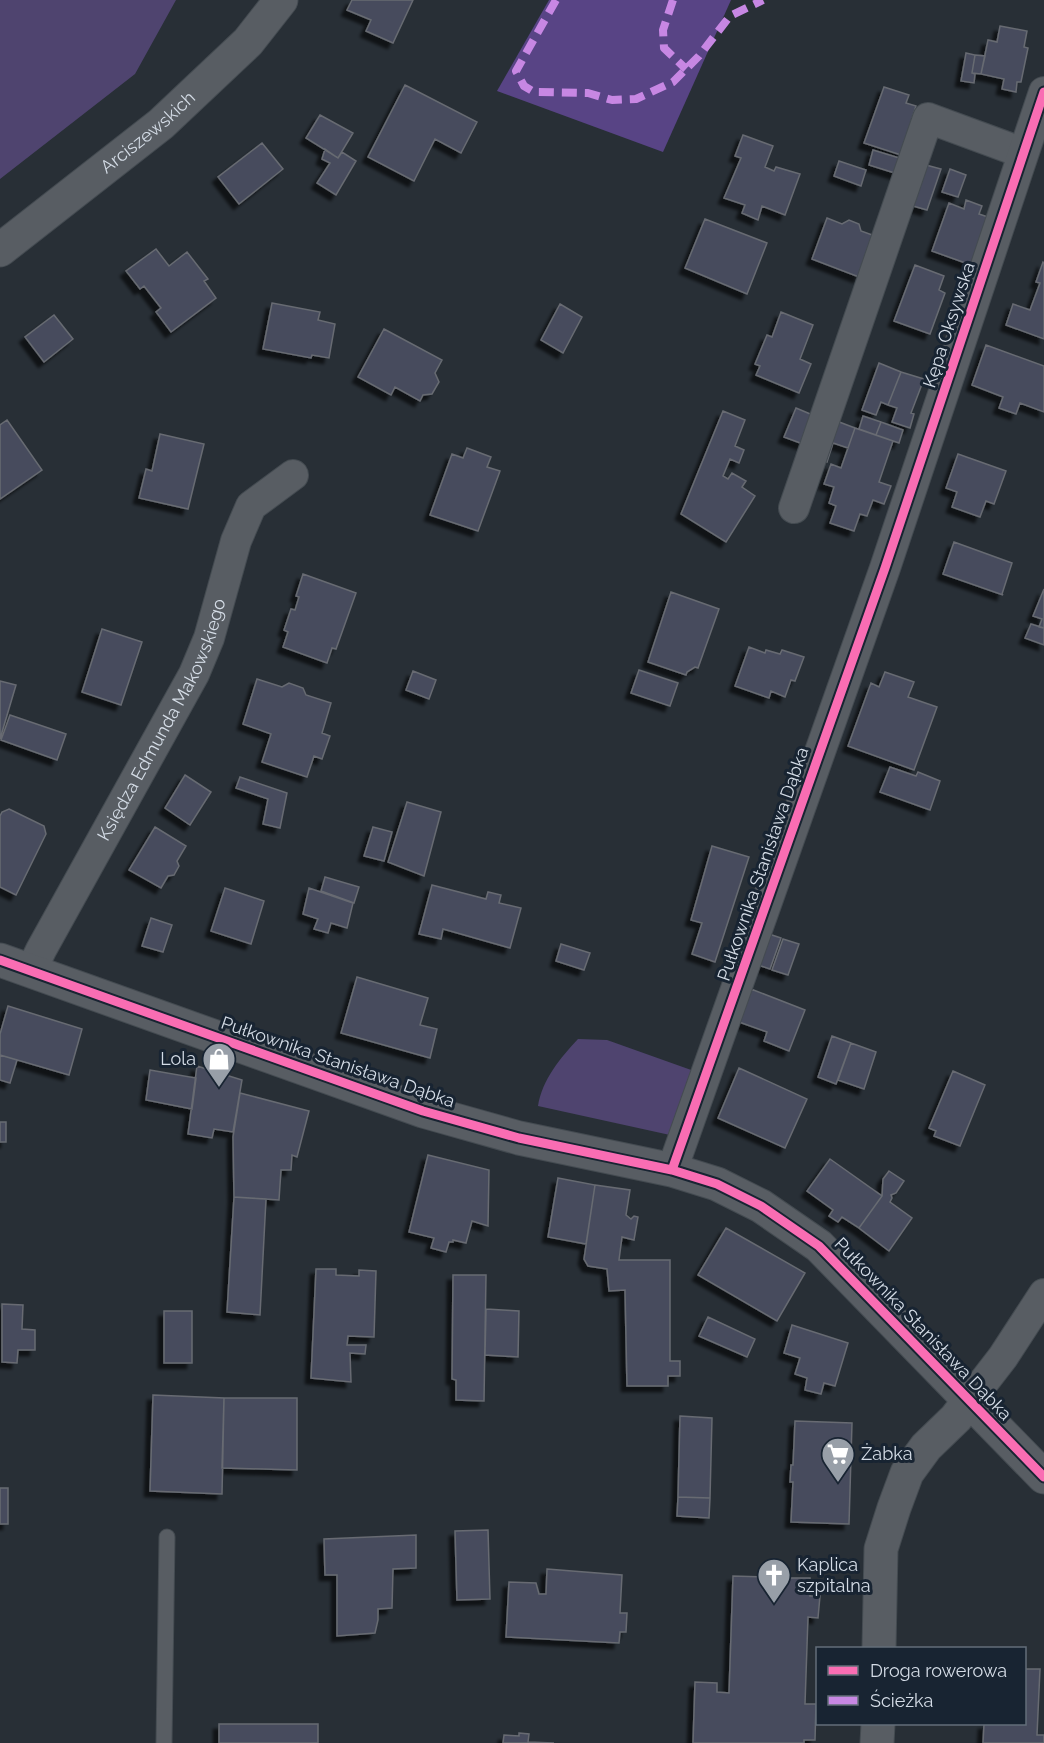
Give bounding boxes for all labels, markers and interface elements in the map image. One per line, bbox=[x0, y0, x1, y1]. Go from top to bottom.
street label: Arciszewskich bbox=[96, 87, 199, 177]
street label: Kępa Oksywska bbox=[918, 259, 979, 390]
street label: Księdza Edmunda Makowskiego bbox=[93, 596, 230, 844]
street label: Pułkownika Stanisława Dąbka bbox=[713, 744, 812, 983]
street label: Pułkownika Stanisława Dąbka bbox=[219, 1012, 458, 1111]
shop icon: Lola bbox=[201, 1041, 237, 1088]
place label: Lola bbox=[160, 1048, 196, 1069]
street label: Pułkownika Stanisława Dąbka bbox=[830, 1233, 1016, 1424]
supermarket icon: Żabka bbox=[820, 1436, 856, 1483]
place label: Żabka bbox=[861, 1443, 913, 1464]
place label: Kaplica szpitalna bbox=[797, 1554, 871, 1596]
church icon: Kaplica szpitalna bbox=[756, 1557, 792, 1604]
legend bbox=[816, 1647, 1026, 1725]
text: Droga rowerowa bbox=[870, 1660, 1007, 1681]
text: Ścieżka bbox=[870, 1689, 933, 1711]

